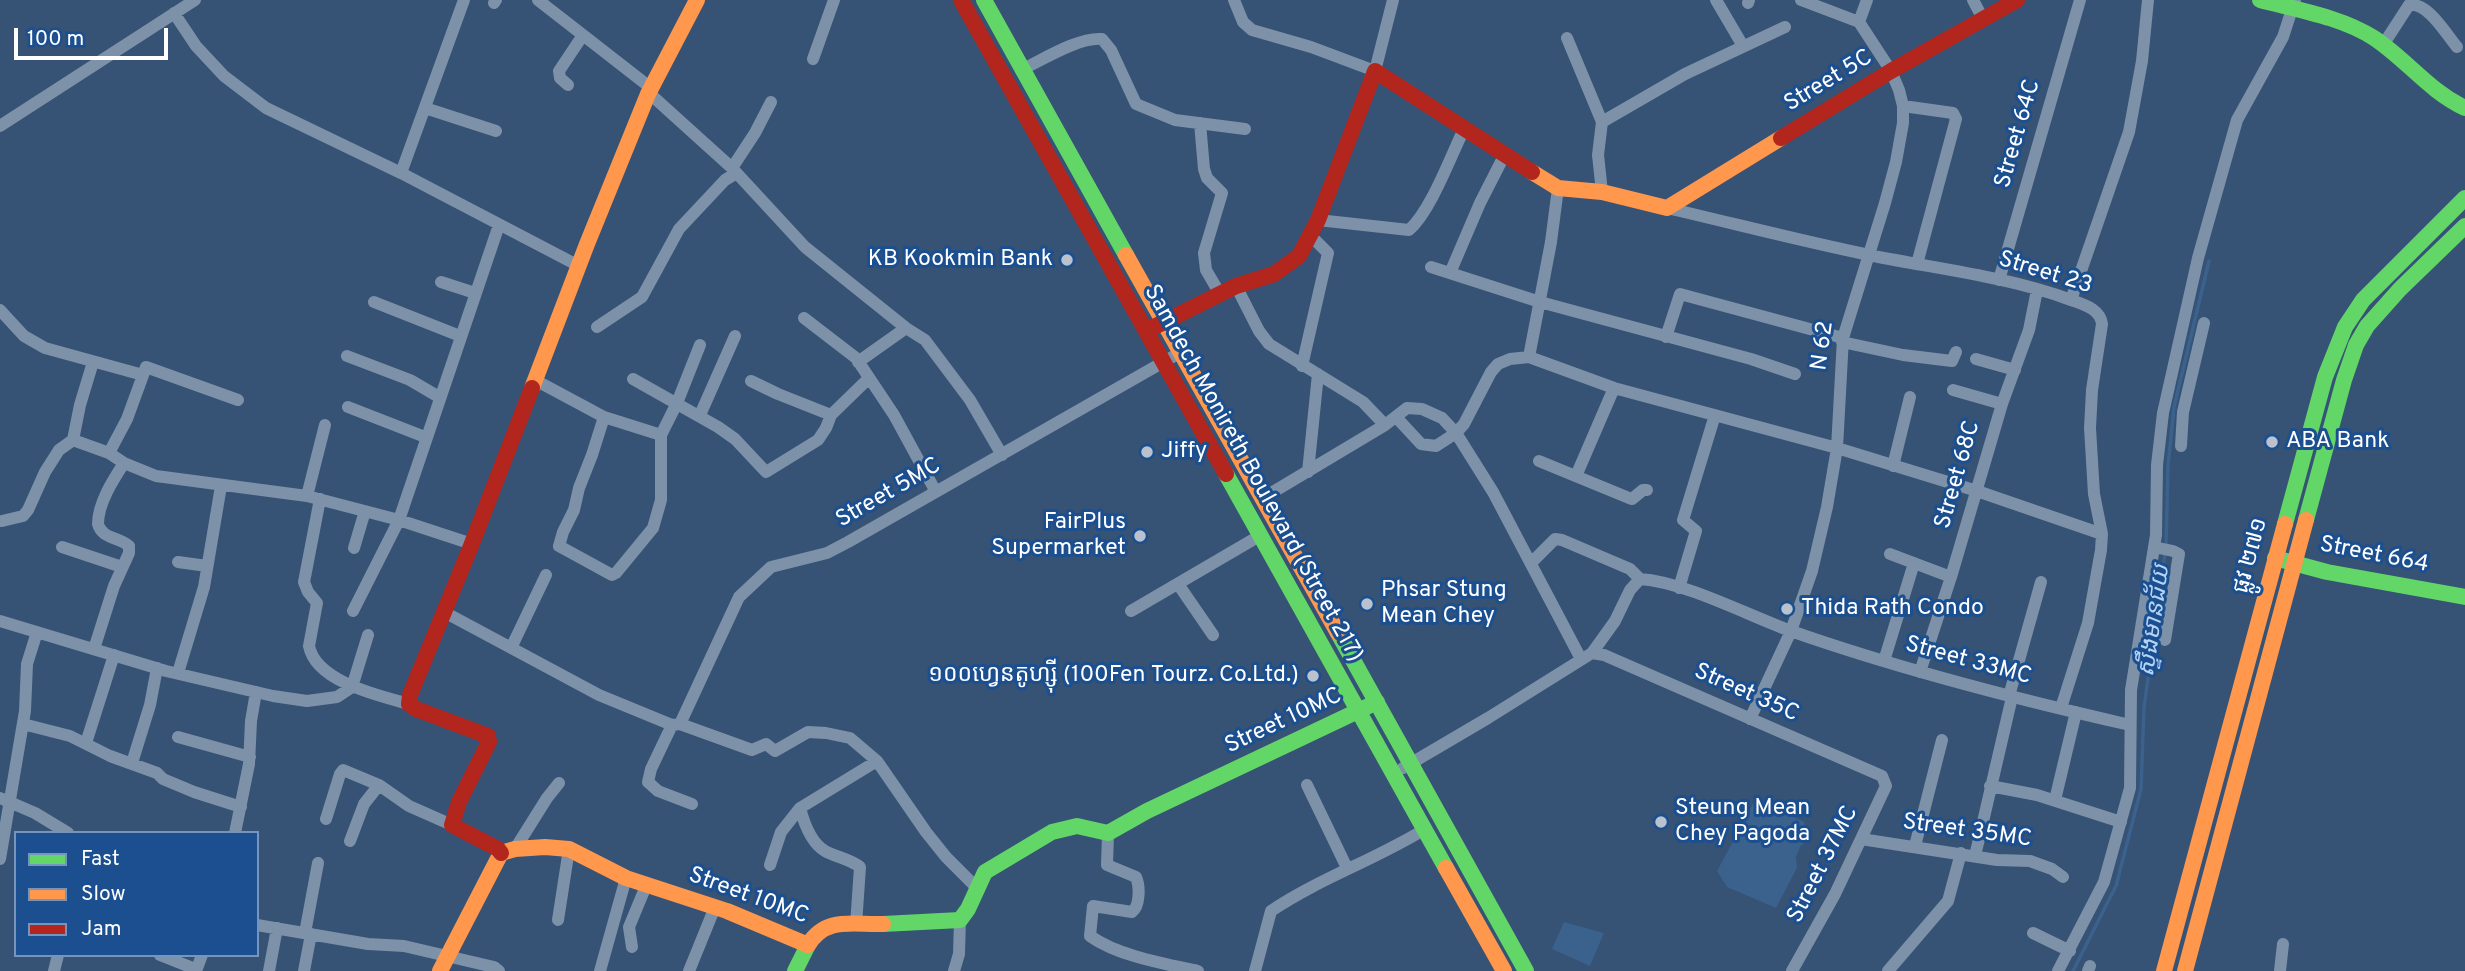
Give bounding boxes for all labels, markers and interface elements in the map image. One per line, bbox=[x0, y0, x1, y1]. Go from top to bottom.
scale bar bbox=[18, 14, 172, 58]
text: 100 m bbox=[27, 26, 84, 53]
street label: Street 5C bbox=[1780, 45, 1878, 119]
street label: Street 64C bbox=[1990, 77, 2048, 191]
place label: KB Kookmin Bank bbox=[868, 246, 1053, 274]
street label: Street 23 bbox=[1995, 247, 2095, 301]
marker: KB Kookmin Bank bbox=[1059, 252, 1075, 268]
street label: Samdech Monireth Boulevard (Street 217) bbox=[1136, 281, 1368, 667]
street label: N 62 bbox=[1807, 320, 1841, 372]
street label: Street 68C bbox=[1930, 418, 1988, 532]
place label: ABA Bank bbox=[2286, 428, 2389, 456]
marker: ABA Bank bbox=[2264, 434, 2280, 450]
place label: Jiffy bbox=[1161, 438, 1207, 466]
marker: Jiffy bbox=[1139, 444, 1155, 460]
street label: Street 5MC bbox=[832, 453, 946, 535]
place label: FairPlus Supermarket bbox=[991, 509, 1126, 563]
street label: ផ្លូវ ២៧១ bbox=[2229, 515, 2275, 597]
marker: FairPlus Supermarket bbox=[1132, 528, 1148, 544]
street label: Street 664 bbox=[2317, 532, 2431, 580]
water label: ស្ទឹងមានជ័យ bbox=[2134, 563, 2178, 679]
place label: Phsar Stung Mean Chey bbox=[1381, 577, 1507, 631]
place label: Thida Rath Condo bbox=[1801, 595, 1984, 623]
marker: Phsar Stung Mean Chey bbox=[1359, 596, 1375, 612]
marker: Thida Rath Condo bbox=[1779, 601, 1795, 617]
street label: Street 33MC bbox=[1902, 632, 2034, 692]
street label: Street 35C bbox=[1689, 659, 1803, 729]
place label: ១០០ហ្វេនតូហ្ស៊ី (100Fen Tourz. Co.Ltd.) bbox=[928, 662, 1299, 690]
marker: ១០០ហ្វេនតូហ្ស៊ី (100Fen Tourz. Co.Ltd.) bbox=[1305, 668, 1321, 684]
street label: Street 10MC bbox=[1221, 683, 1347, 761]
place label: Steung Mean Chey Pagoda bbox=[1675, 795, 1810, 849]
street label: Street 37MC bbox=[1783, 802, 1865, 928]
street label: Street 35MC bbox=[1901, 809, 2033, 855]
marker: Steung Mean Chey Pagoda bbox=[1653, 814, 1669, 830]
legend bbox=[14, 831, 259, 957]
text: Fast bbox=[81, 846, 120, 873]
street label: Street 10MC bbox=[684, 863, 812, 931]
text: Slow bbox=[81, 881, 126, 908]
text: Jam bbox=[81, 916, 122, 943]

